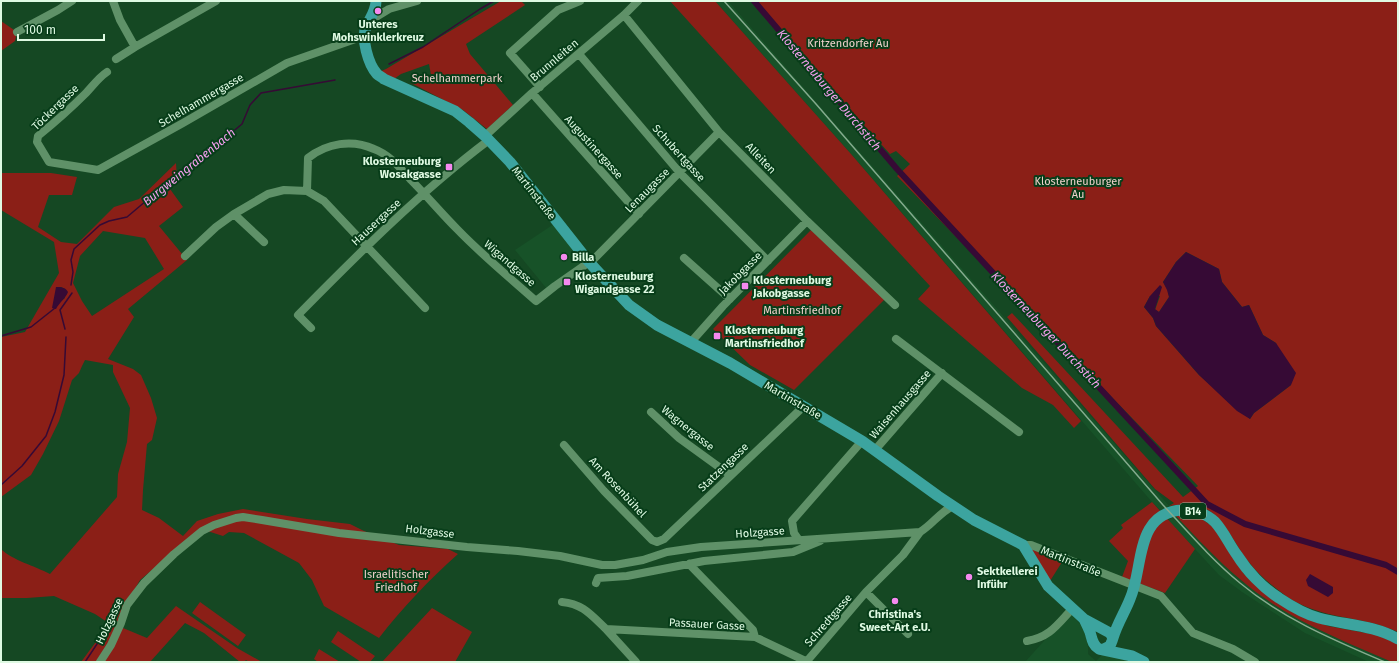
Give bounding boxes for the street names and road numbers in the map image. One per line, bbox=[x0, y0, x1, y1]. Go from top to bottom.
street label: Brunnleiten bbox=[528, 37, 581, 84]
street label: Schelhammergasse bbox=[157, 71, 246, 130]
street label: Töckergasse bbox=[29, 82, 81, 133]
street label: Augustinergasse bbox=[562, 113, 626, 182]
street label: Schubertgasse bbox=[650, 122, 708, 185]
street label: Alleiten bbox=[743, 140, 779, 177]
street label: Martinstraße bbox=[509, 164, 558, 222]
street label: Lenaugasse bbox=[622, 165, 672, 215]
street label: Hausergasse bbox=[349, 196, 404, 248]
street label: Wigandgasse bbox=[481, 237, 538, 289]
street label: Jakobgasse bbox=[716, 249, 765, 298]
street label: Waisenhausgasse bbox=[867, 367, 934, 441]
street label: Martinstraße bbox=[762, 379, 824, 422]
street label: Wagnergasse bbox=[659, 403, 717, 454]
street label: Statzengasse bbox=[696, 440, 751, 494]
street label: Am Rosenbühel bbox=[586, 454, 649, 520]
road number: B14 bbox=[1180, 503, 1206, 519]
street label: Holzgasse bbox=[405, 522, 455, 541]
street label: Holzgasse bbox=[735, 524, 785, 541]
street label: Martinstraße bbox=[1039, 543, 1103, 579]
street label: Schredtgasse bbox=[802, 591, 855, 649]
street label: Holzgasse bbox=[93, 596, 126, 646]
street label: Passauer Gasse bbox=[669, 616, 745, 633]

